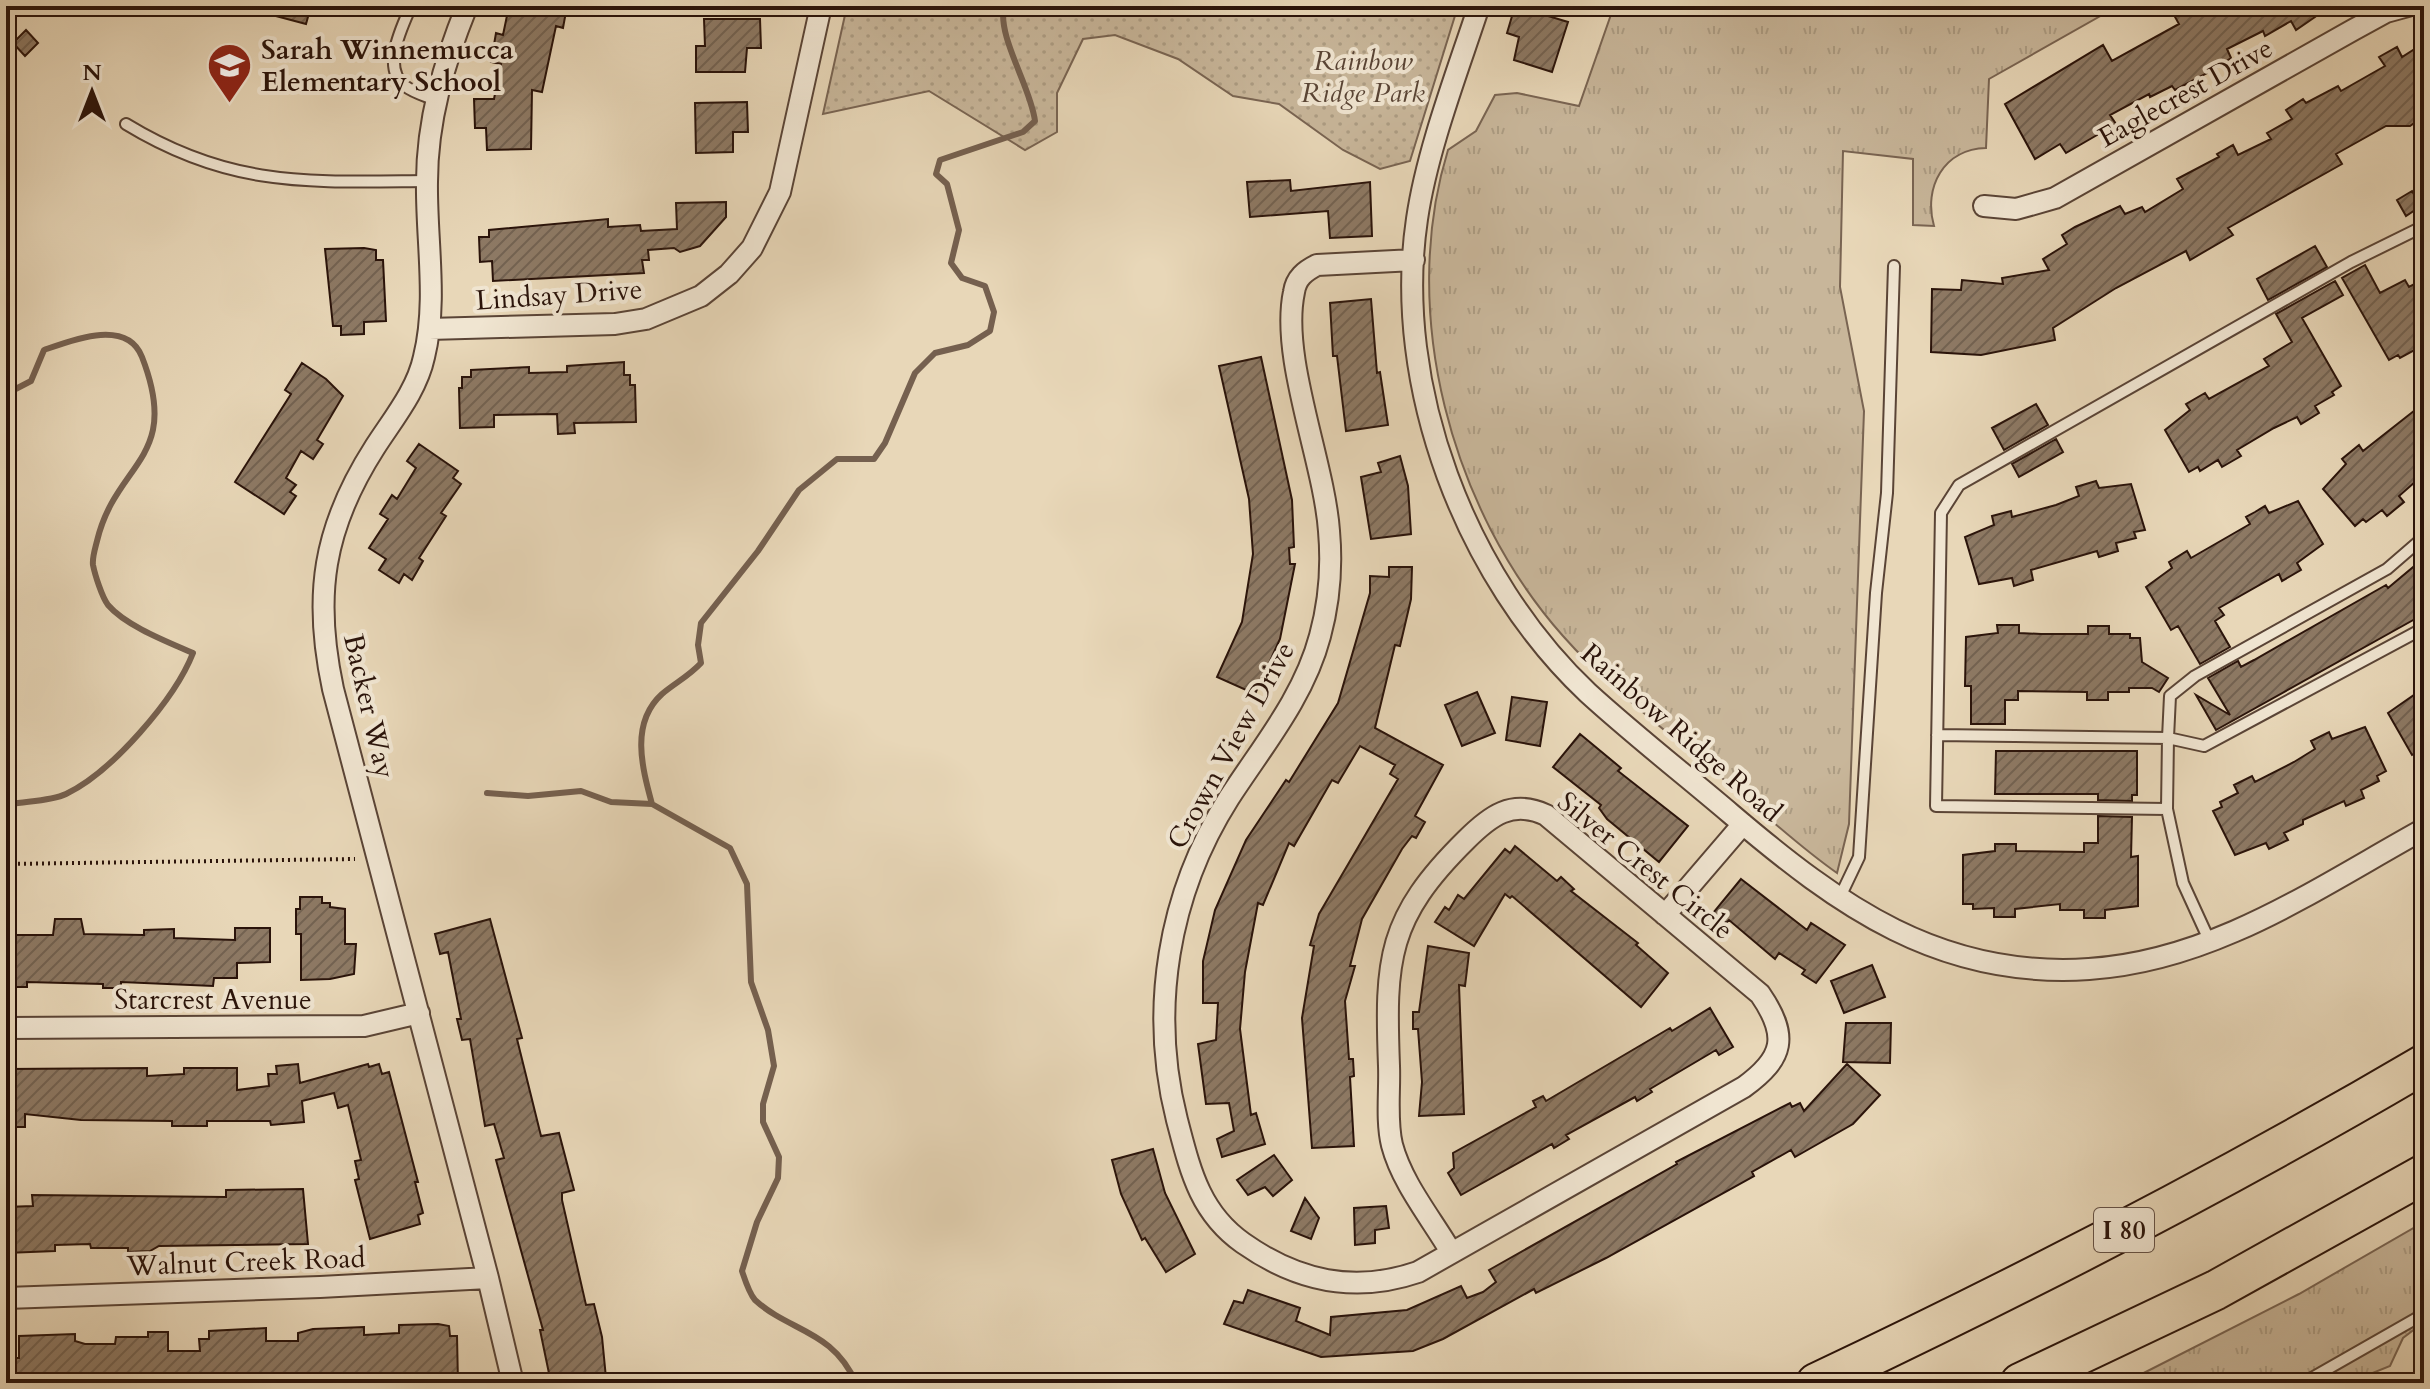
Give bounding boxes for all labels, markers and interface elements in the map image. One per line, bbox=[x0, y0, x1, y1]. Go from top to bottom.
street label: Eaglecrest Drive bbox=[2091, 29, 2280, 157]
place label: Sarah Winnemucca Elementary School bbox=[261, 31, 514, 101]
school or university icon: Sarah Winnemucca Elementary School bbox=[206, 41, 254, 104]
park label: Rainbow Ridge Park bbox=[1301, 42, 1425, 112]
north arrow bbox=[52, 52, 132, 132]
text: N bbox=[82, 58, 102, 88]
street label: Lindsay Drive bbox=[474, 270, 644, 320]
street label: Backer Way bbox=[334, 630, 404, 782]
street label: Crown View Drive bbox=[1158, 635, 1304, 856]
street label: Rainbow Ridge Road bbox=[1573, 635, 1790, 831]
street label: Silver Crest Circle bbox=[1550, 783, 1741, 948]
street label: Starcrest Avenue bbox=[114, 981, 312, 1019]
road number: I 80 bbox=[2094, 1208, 2154, 1252]
street label: Walnut Creek Road bbox=[125, 1239, 366, 1285]

